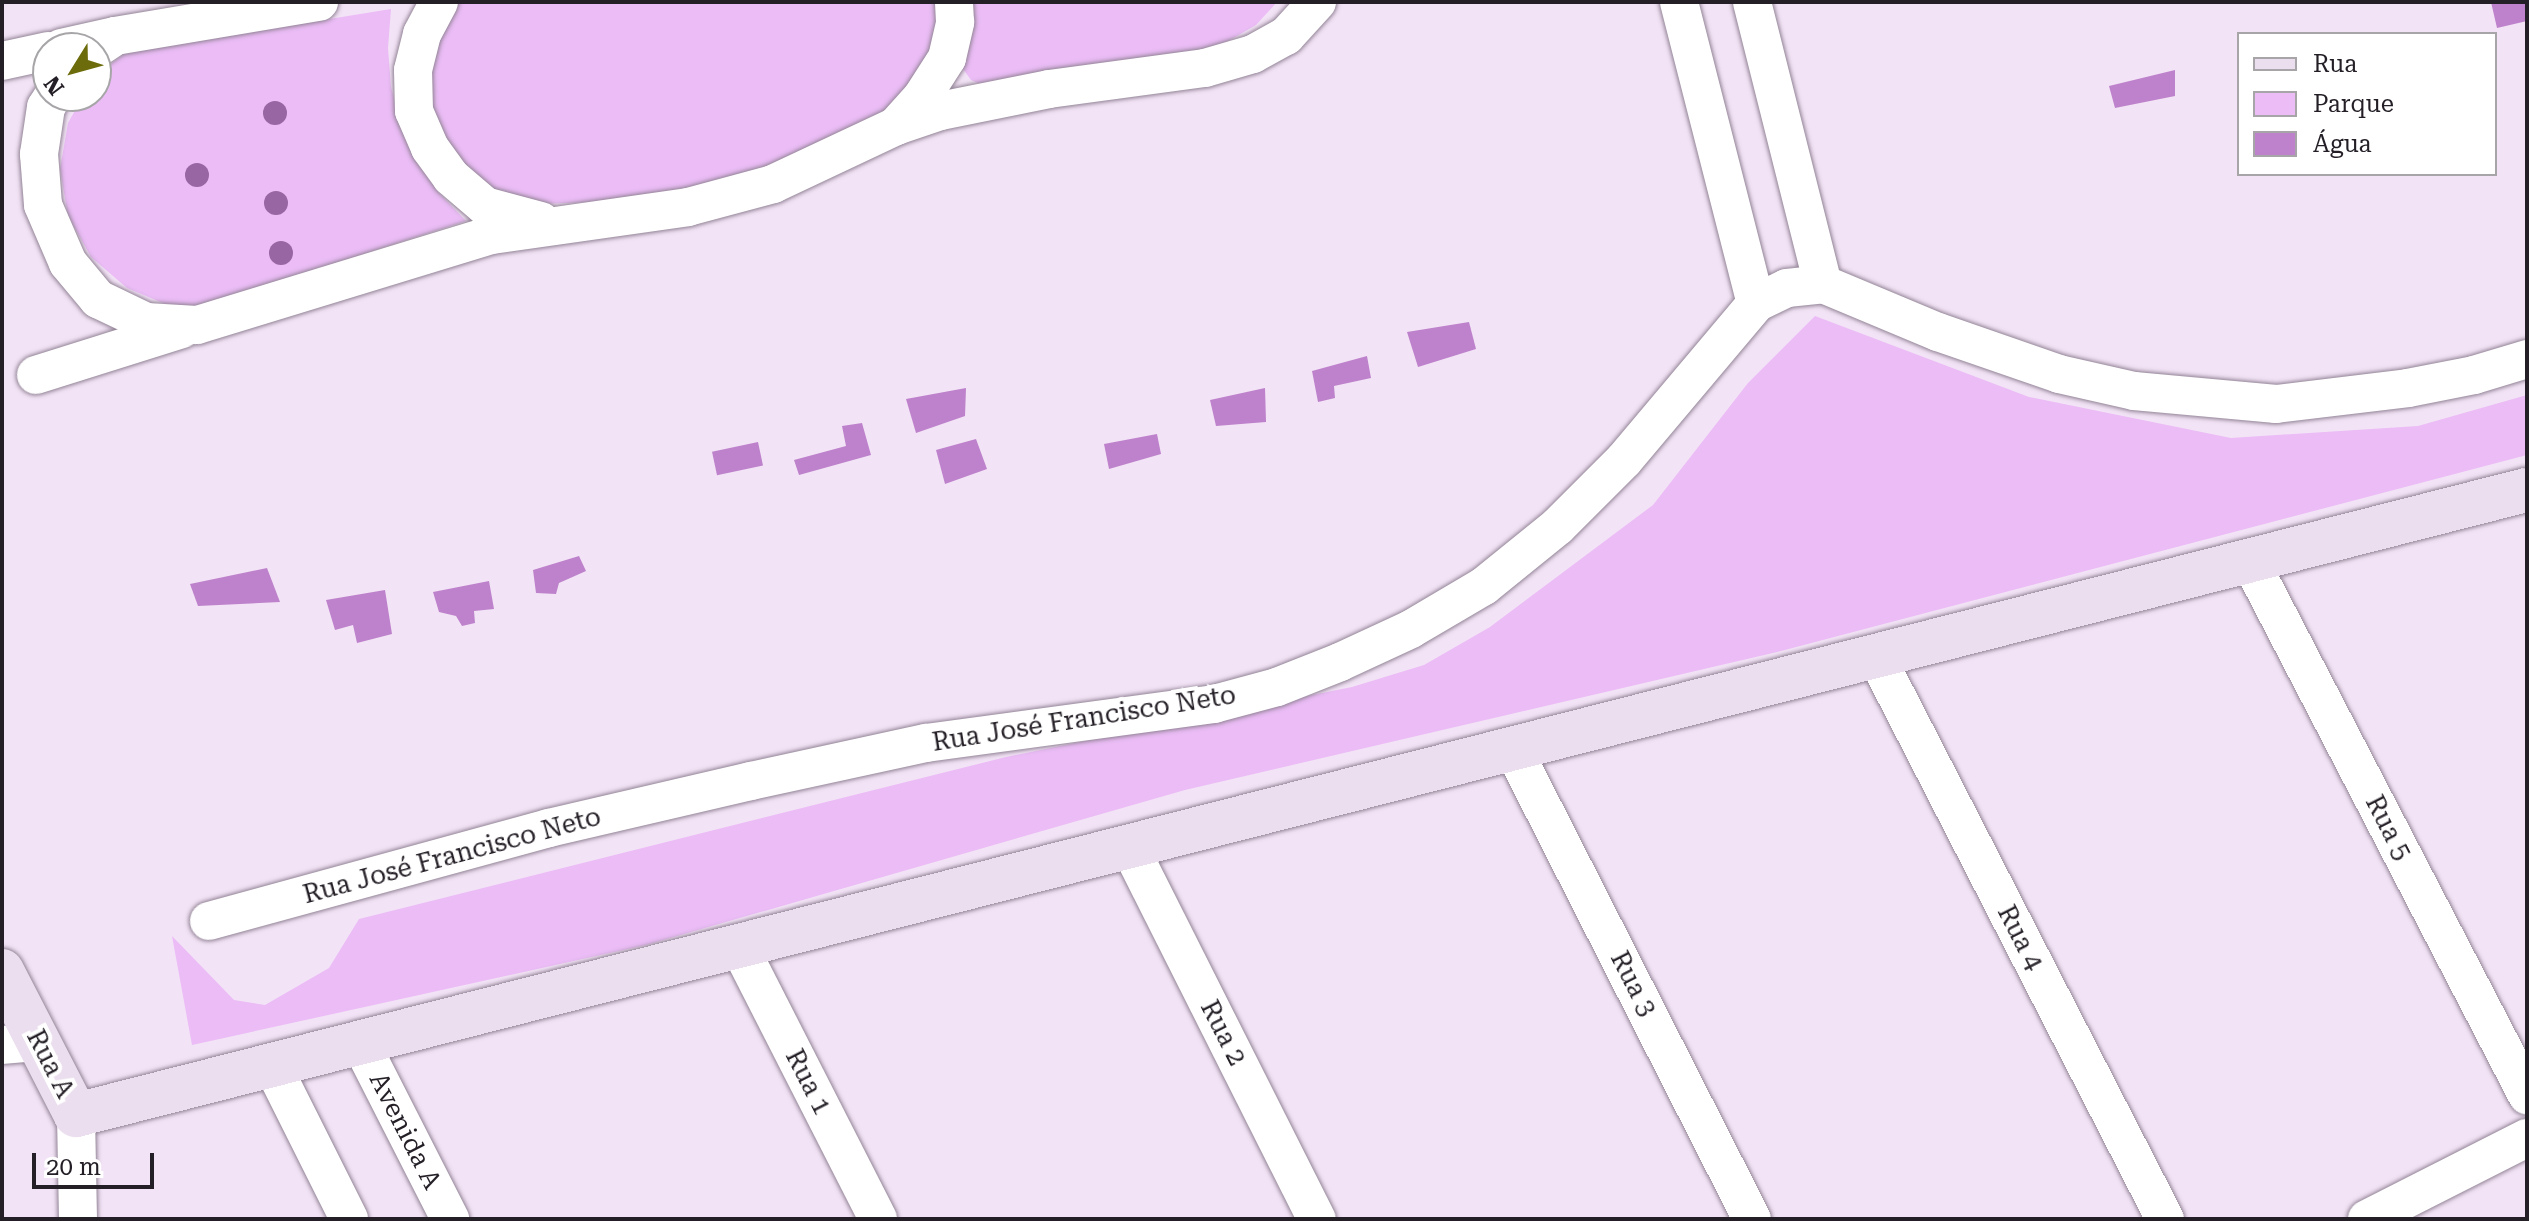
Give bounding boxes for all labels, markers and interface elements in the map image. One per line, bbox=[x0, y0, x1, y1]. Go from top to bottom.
north arrow bbox=[32, 32, 112, 112]
legend bbox=[2237, 32, 2497, 176]
text: Rua bbox=[2313, 50, 2357, 78]
text: N bbox=[39, 71, 69, 100]
text: Parque bbox=[2313, 90, 2394, 118]
text: Água bbox=[2313, 130, 2372, 158]
street label: Rua José Francisco Neto bbox=[930, 680, 1238, 758]
street label: Rua 5 bbox=[2358, 790, 2418, 866]
street label: Rua José Francisco Neto bbox=[300, 801, 604, 911]
street label: Rua 4 bbox=[1990, 900, 2050, 976]
street label: Rua 3 bbox=[1603, 946, 1663, 1022]
street label: Rua 2 bbox=[1193, 995, 1253, 1071]
street label: Rua A bbox=[20, 1025, 80, 1103]
street label: Rua 1 bbox=[778, 1044, 838, 1120]
street label: Avenida A bbox=[362, 1067, 448, 1195]
scale bar bbox=[36, 1137, 158, 1187]
text: 20 m bbox=[46, 1153, 101, 1181]

